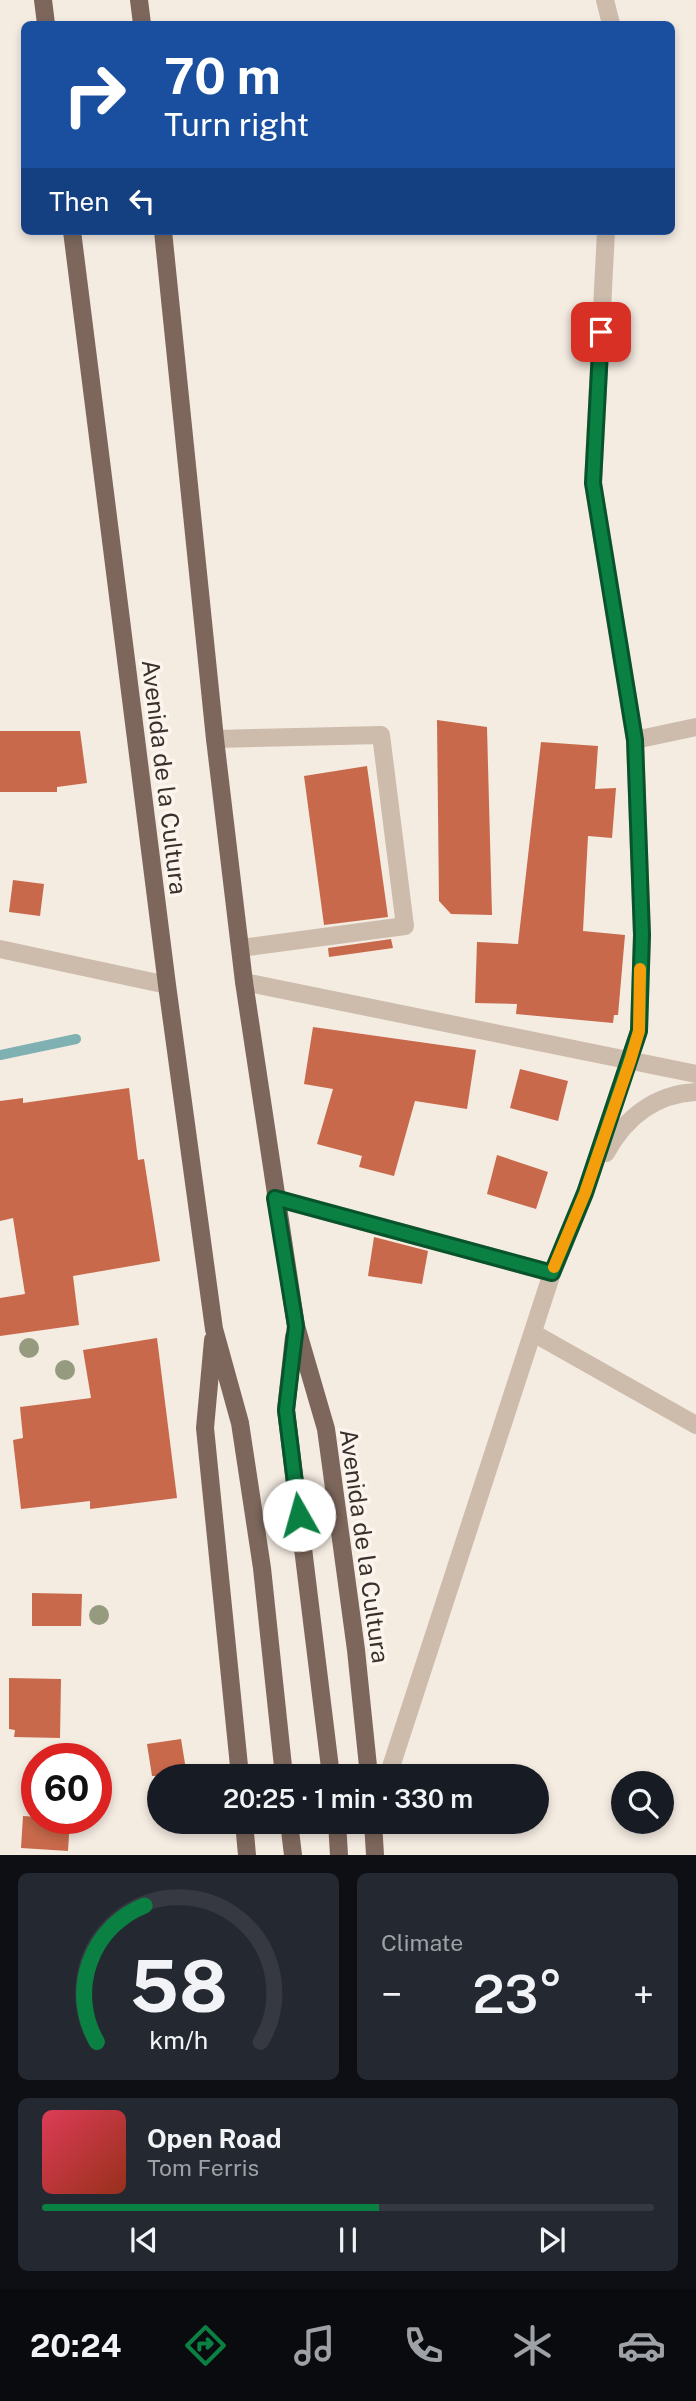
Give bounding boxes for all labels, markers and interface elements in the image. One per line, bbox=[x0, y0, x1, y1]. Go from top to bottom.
text: 70 m bbox=[164, 47, 281, 105]
icon: right bbox=[49, 49, 140, 140]
text: Turn right bbox=[164, 106, 309, 143]
icon: left bbox=[123, 182, 161, 220]
text: Then bbox=[49, 186, 109, 217]
pin bbox=[571, 302, 631, 362]
icon: arrive bbox=[582, 313, 620, 351]
street label: Avenida de la Cultura bbox=[137, 658, 193, 896]
street label: Avenida de la Cultura bbox=[335, 1427, 395, 1665]
position arrow bbox=[262, 1478, 336, 1552]
speed limit sign: 60 bbox=[21, 1743, 112, 1834]
map controls bbox=[611, 1771, 674, 1834]
button: search bbox=[611, 1771, 674, 1834]
text: 20:25 · 1 min · 330 m bbox=[223, 1783, 473, 1814]
text: Climate bbox=[381, 1929, 463, 1956]
text: 58 bbox=[130, 1944, 228, 2029]
text: 23° bbox=[472, 1964, 563, 2025]
text: − bbox=[381, 1972, 402, 2017]
text: + bbox=[633, 1972, 654, 2017]
text: km/h bbox=[149, 2025, 208, 2055]
text: Open Road bbox=[147, 2123, 282, 2154]
text: Tom Ferris bbox=[147, 2154, 259, 2181]
icon: previous bbox=[125, 2221, 163, 2259]
icon: pause bbox=[329, 2221, 367, 2259]
icon: next bbox=[533, 2221, 571, 2259]
icon: directions bbox=[181, 2321, 230, 2370]
icon: music bbox=[290, 2321, 339, 2370]
icon: phone bbox=[399, 2321, 448, 2370]
icon: climate bbox=[508, 2321, 557, 2370]
icon: car bbox=[617, 2321, 666, 2370]
text: 20:24 bbox=[30, 2327, 121, 2364]

